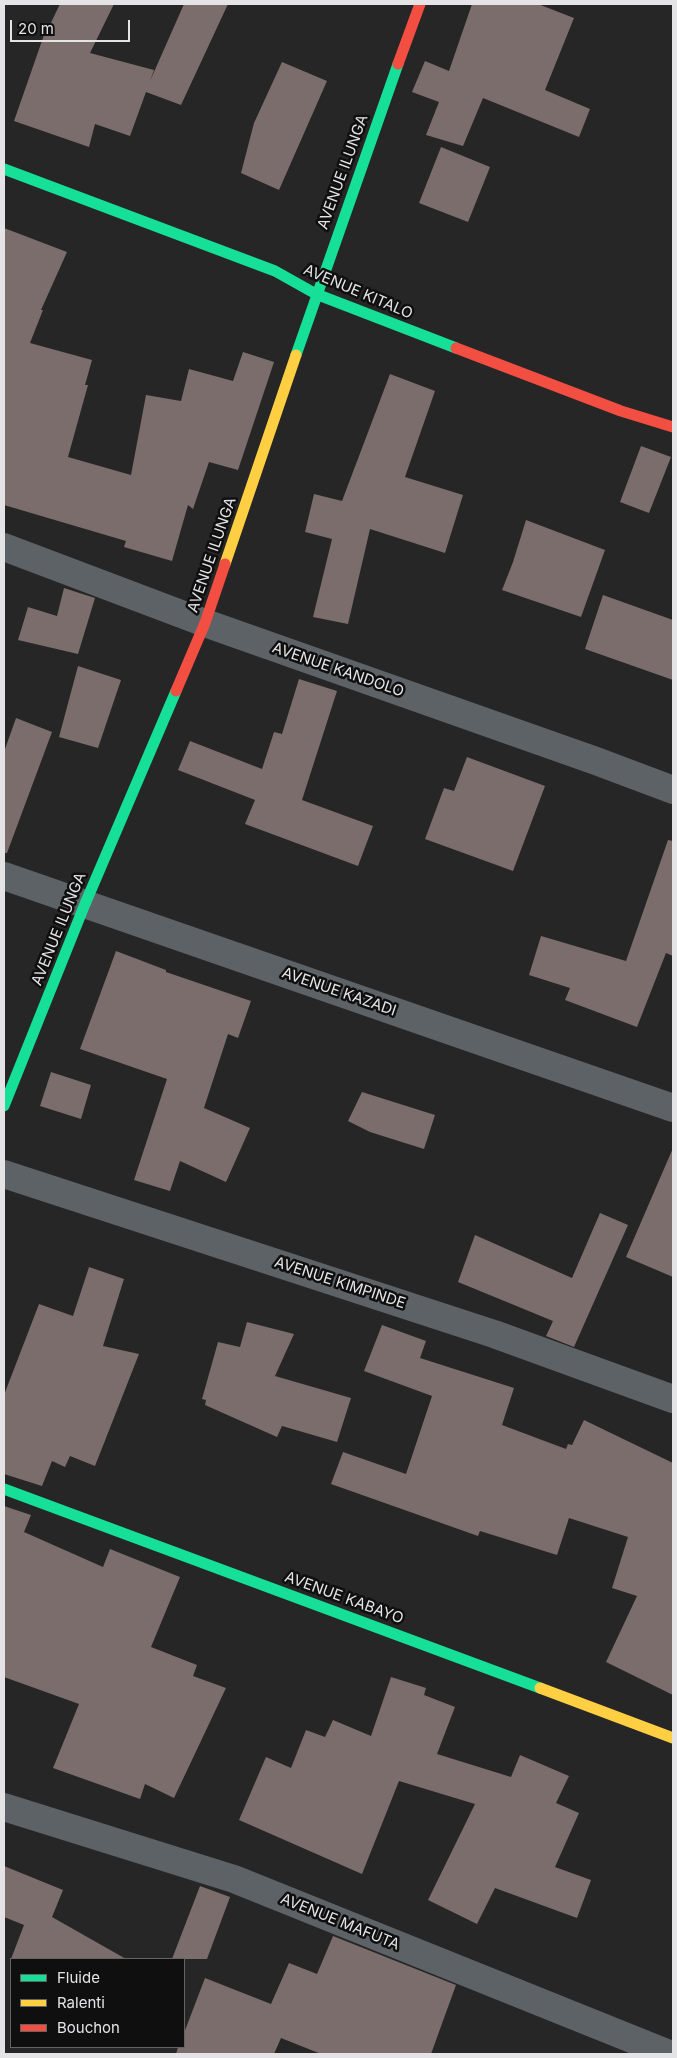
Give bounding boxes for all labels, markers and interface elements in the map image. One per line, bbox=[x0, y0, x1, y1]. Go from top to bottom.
scale bar bbox=[12, 10, 132, 42]
text: 20 m bbox=[18, 19, 54, 38]
street label: AVENUE ILUNGA bbox=[314, 112, 372, 232]
street label: AVENUE KITALO bbox=[301, 261, 415, 323]
street label: AVENUE ILUNGA bbox=[184, 495, 240, 615]
street label: AVENUE KANDOLO bbox=[270, 639, 406, 701]
street label: AVENUE ILUNGA bbox=[28, 870, 90, 988]
street label: AVENUE KAZADI bbox=[280, 964, 398, 1020]
street label: AVENUE KIMPINDE bbox=[272, 1253, 408, 1313]
street label: AVENUE KABAYO bbox=[282, 1568, 406, 1628]
street label: AVENUE MAFUTA bbox=[278, 1890, 402, 1954]
legend bbox=[10, 1958, 185, 2048]
text: Fluide bbox=[57, 1968, 100, 1987]
text: Ralenti bbox=[57, 1993, 105, 2012]
text: Bouchon bbox=[57, 2018, 120, 2037]

